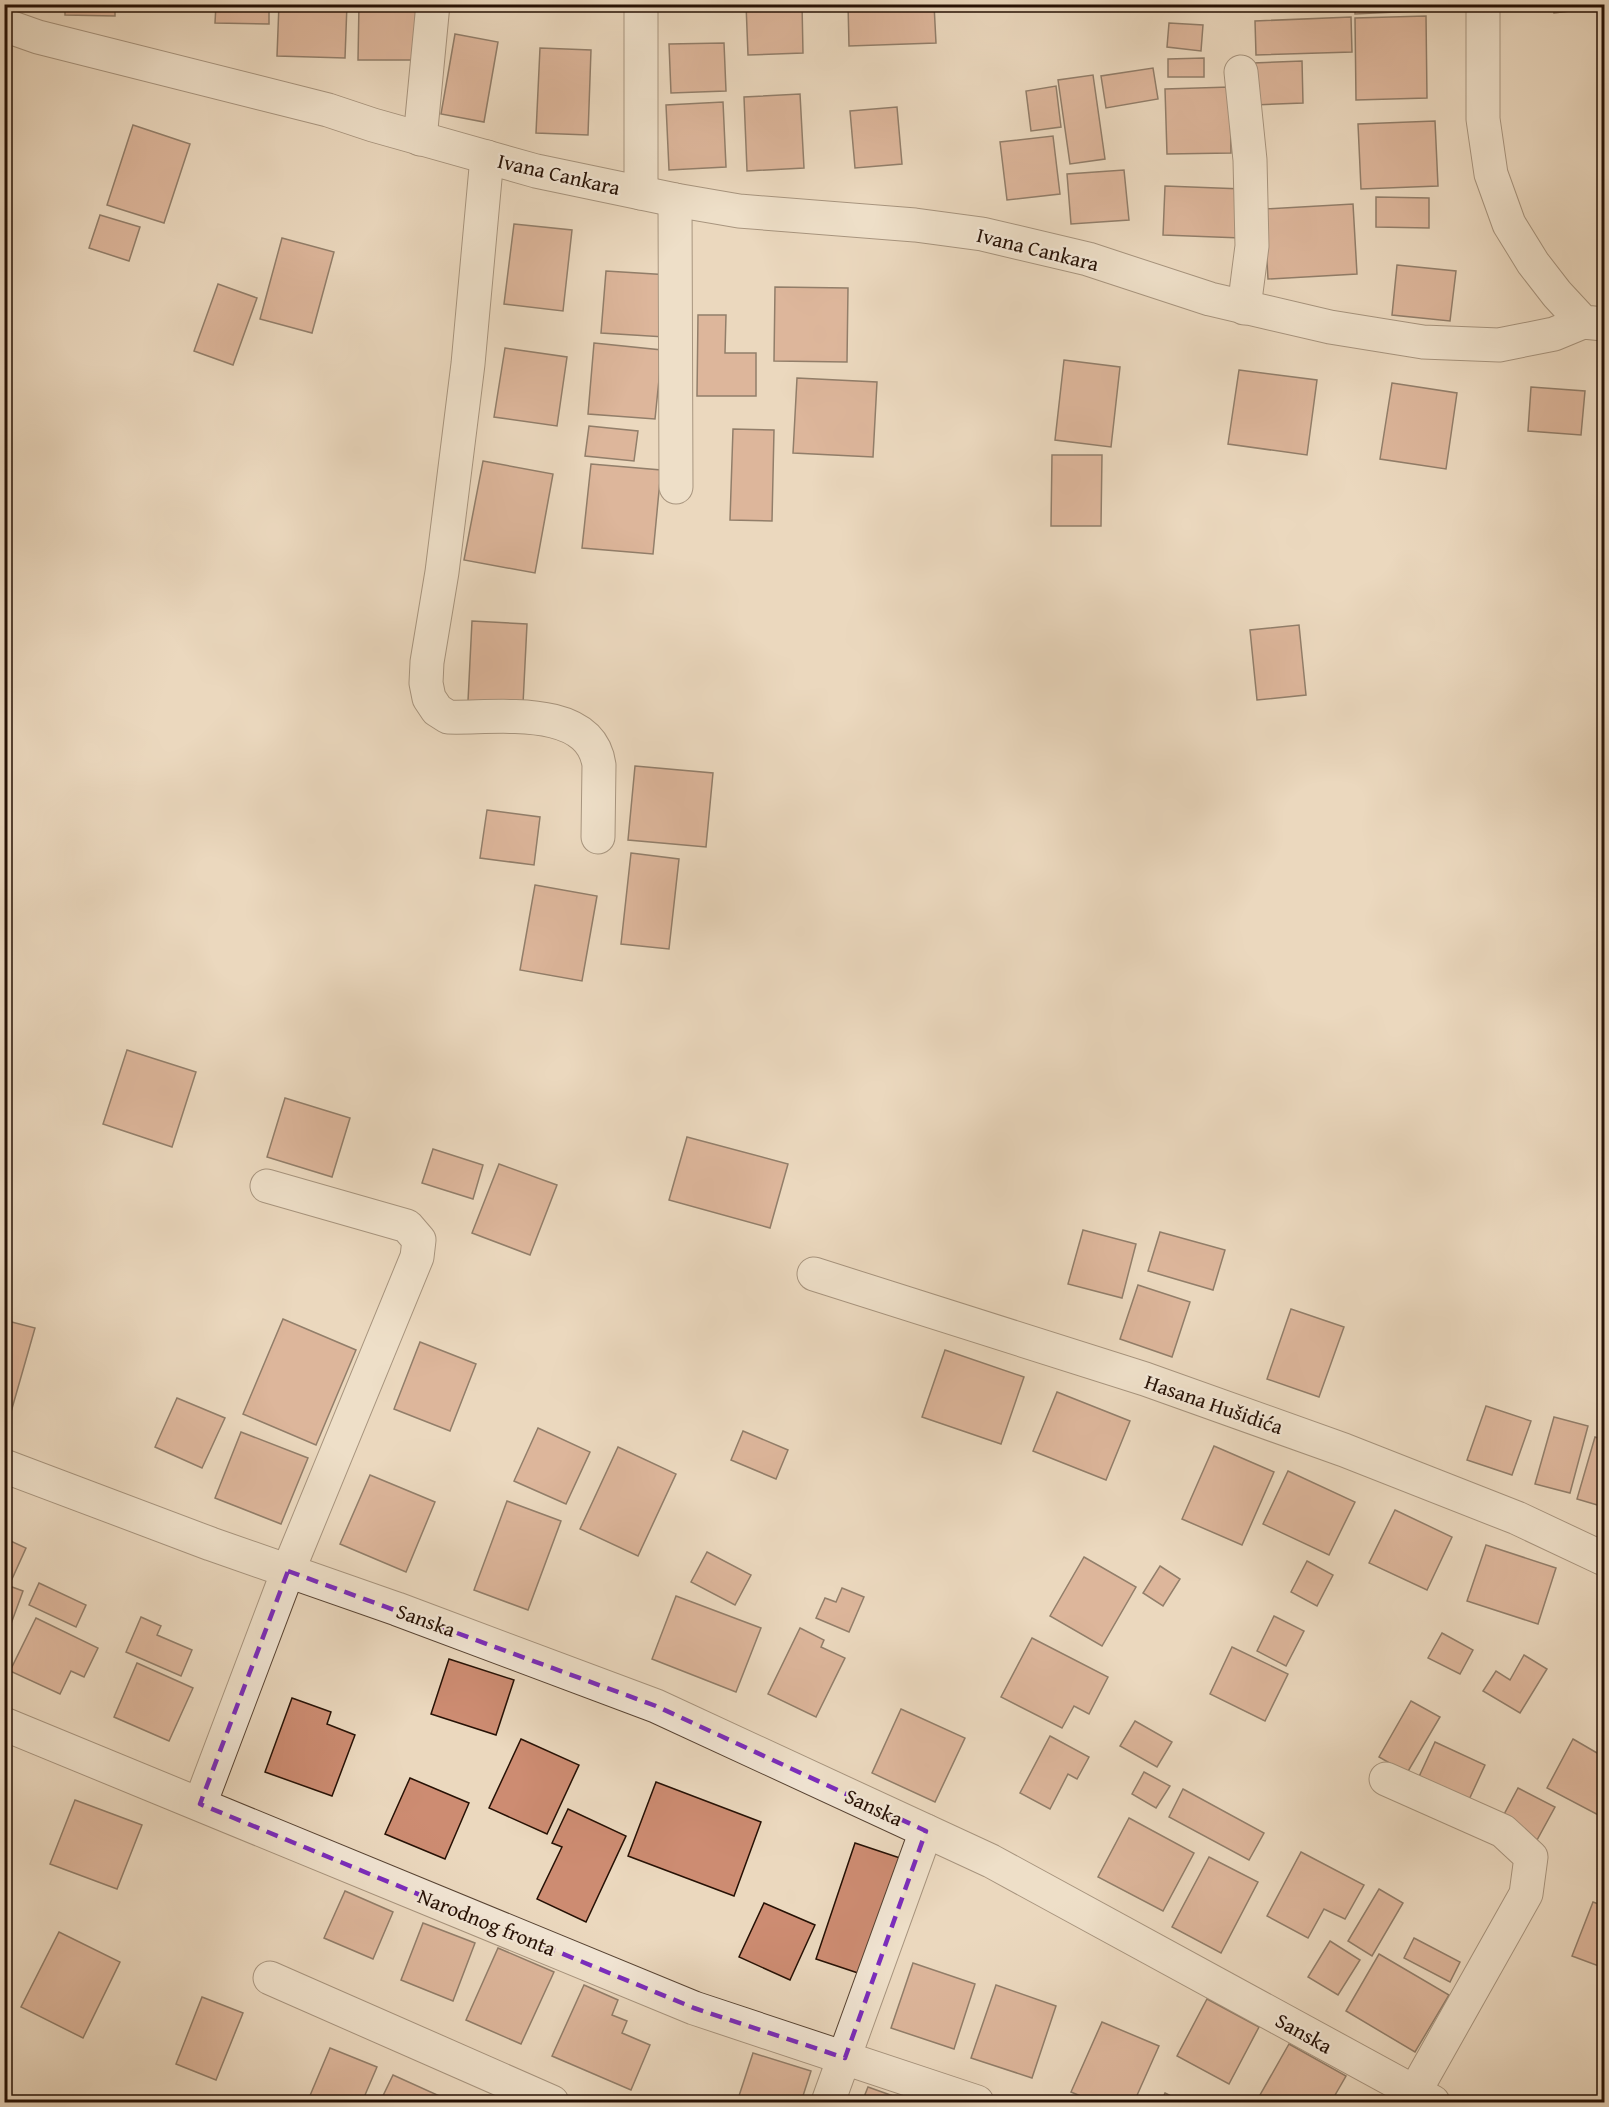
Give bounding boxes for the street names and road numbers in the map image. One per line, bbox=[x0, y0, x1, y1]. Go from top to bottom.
street label: Ivana Cankara bbox=[495, 145, 623, 203]
street label: Ivana Cankara bbox=[974, 219, 1102, 279]
street label: Hasana Hušidića bbox=[1141, 1366, 1287, 1442]
street label: Sanska bbox=[392, 1595, 460, 1645]
street label: Sanska bbox=[840, 1780, 908, 1834]
street label: Narodnog fronta bbox=[413, 1880, 561, 1964]
street label: Sanska bbox=[1270, 2005, 1338, 2061]

